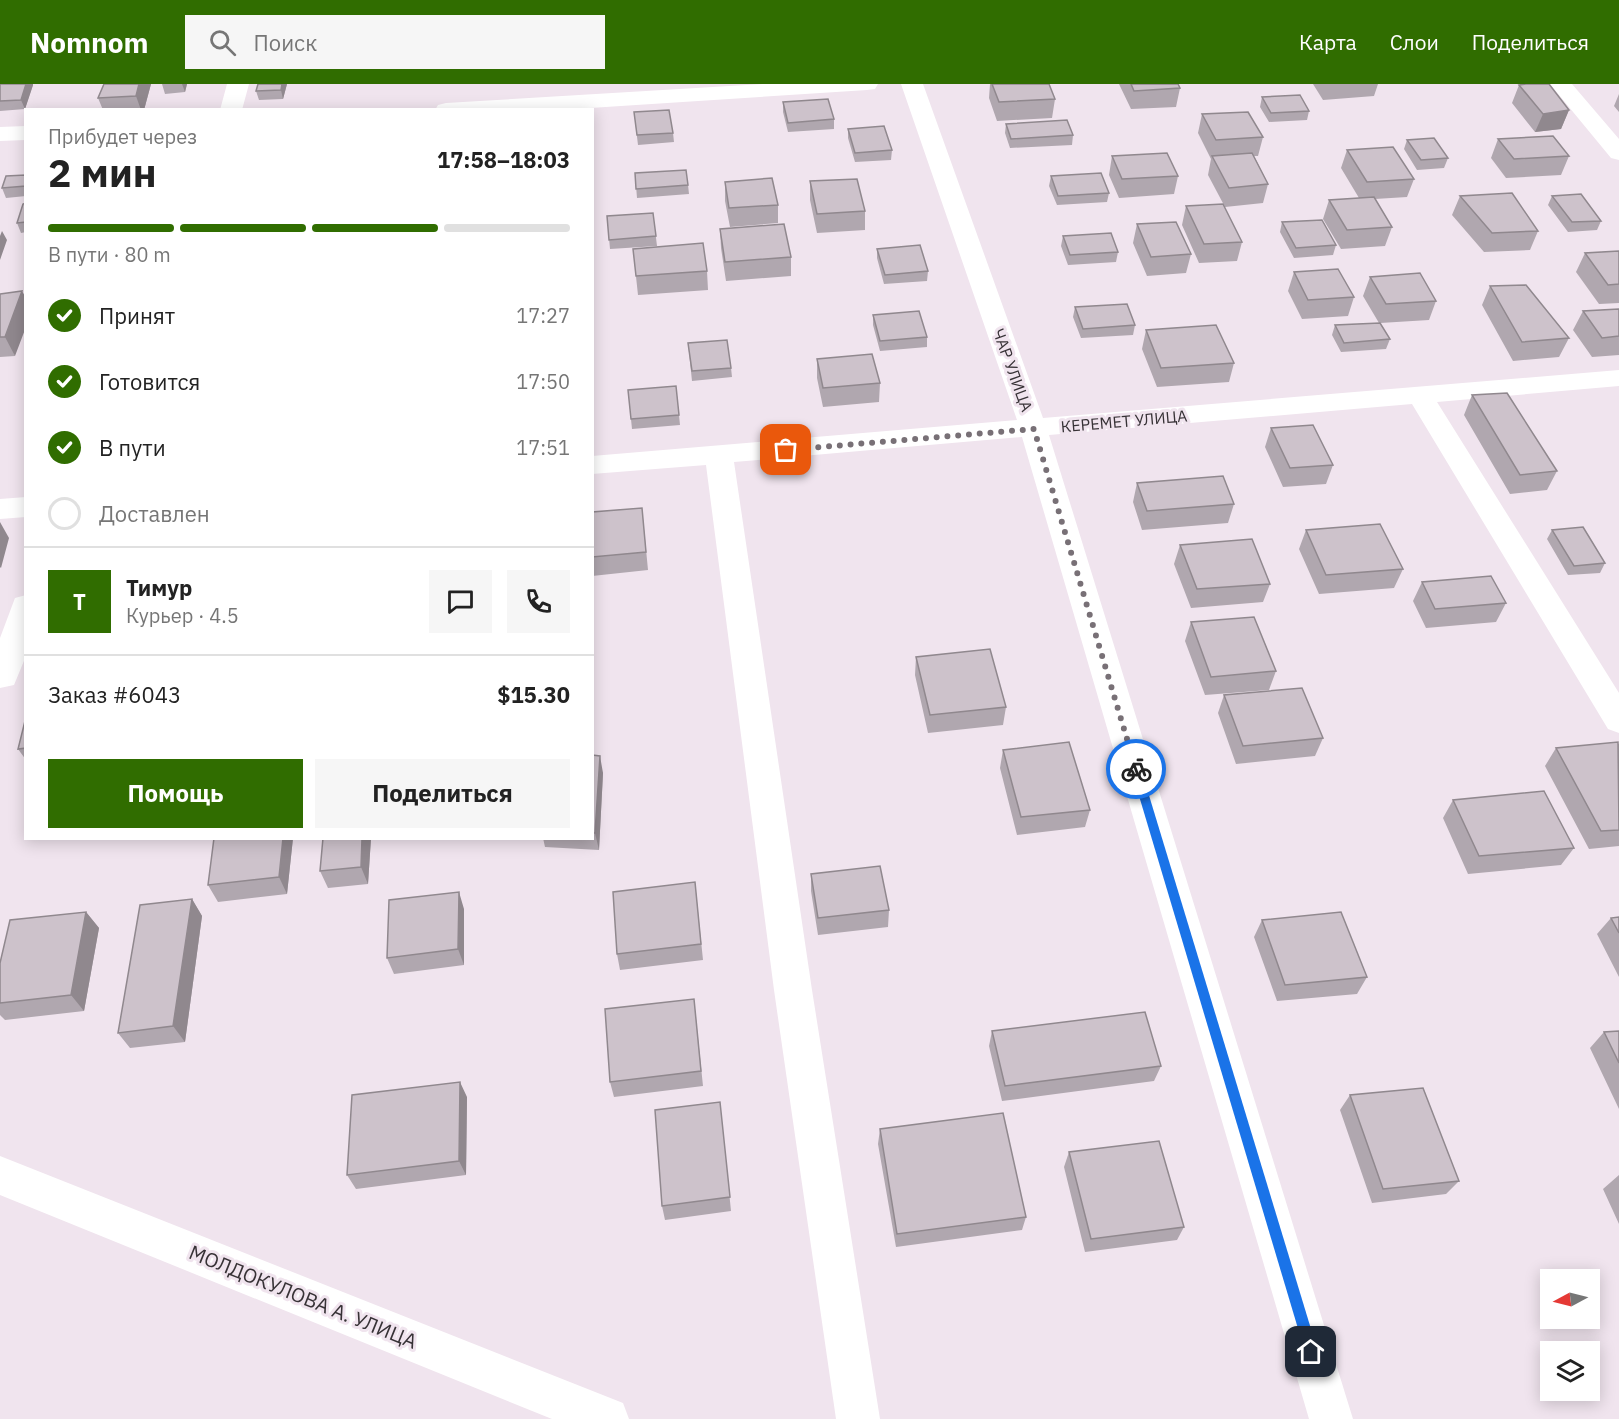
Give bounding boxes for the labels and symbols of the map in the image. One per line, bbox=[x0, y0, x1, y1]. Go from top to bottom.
street label: ЧАР УЛИЦА bbox=[989, 326, 1037, 414]
street label: КЕРЕМЕТ УЛИЦА bbox=[1060, 405, 1188, 437]
pin bbox=[760, 424, 811, 475]
courier bbox=[1106, 739, 1166, 799]
street label: МОЛДОКУЛОВА А. УЛИЦА bbox=[185, 1238, 421, 1355]
north arrow bbox=[1540, 1269, 1600, 1329]
pin bbox=[1285, 1326, 1336, 1377]

